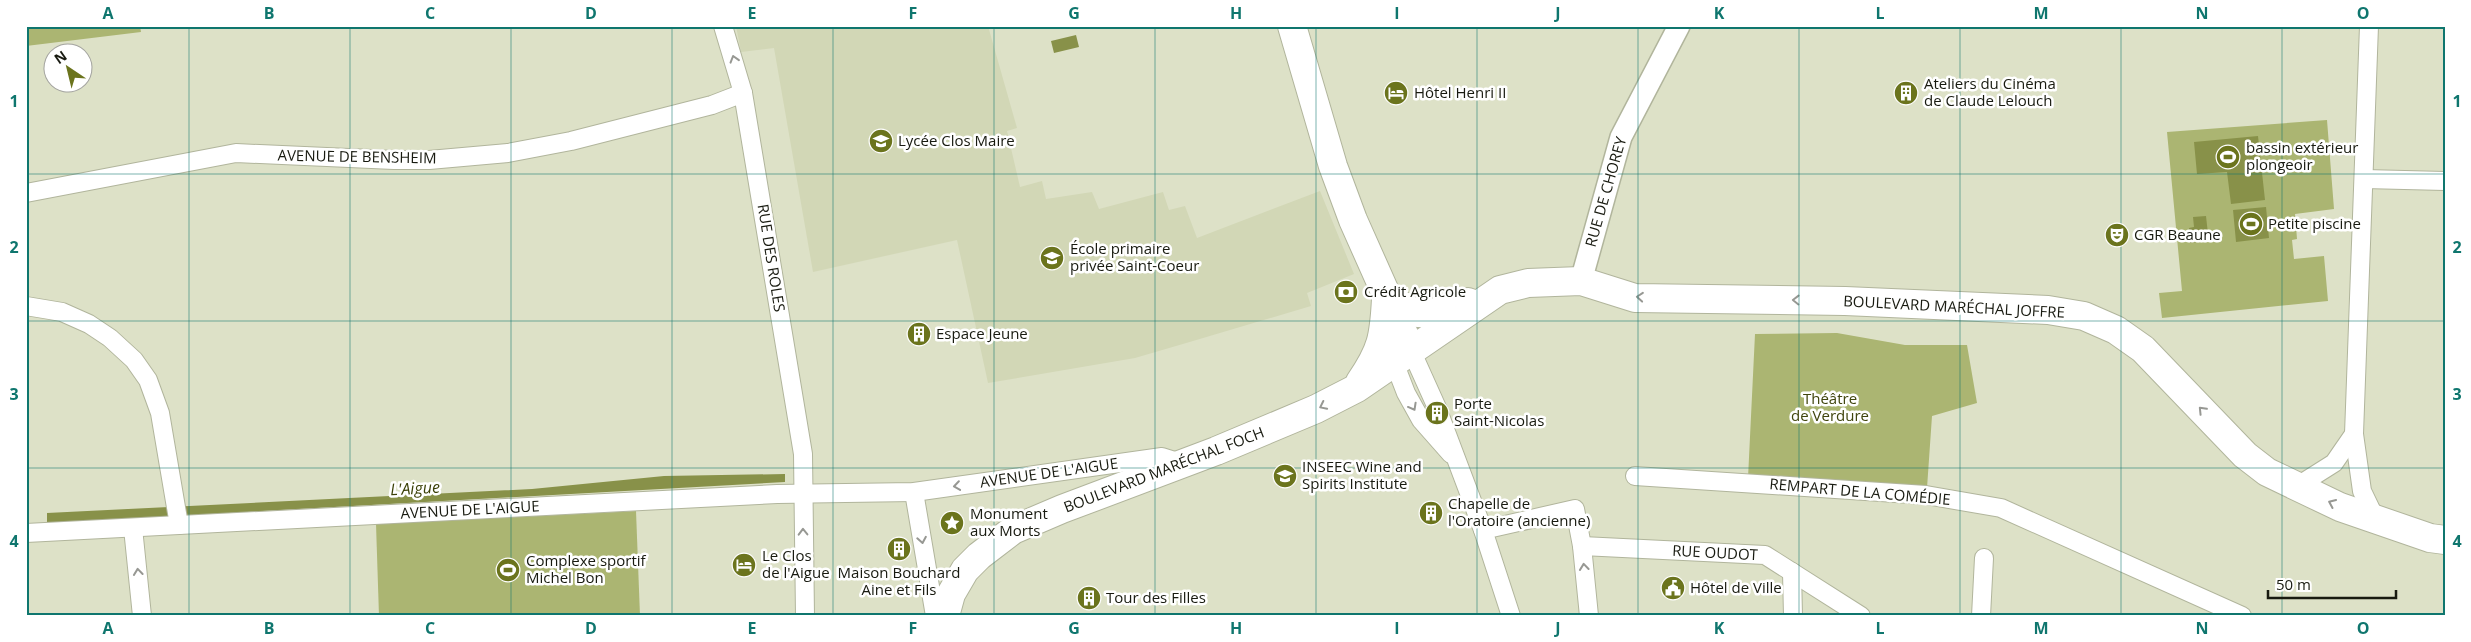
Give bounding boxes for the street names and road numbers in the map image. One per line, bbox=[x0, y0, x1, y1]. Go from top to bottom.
street label: RUE DE CHOREY bbox=[1580, 134, 1630, 249]
street label: AVENUE DE BENSHEIM bbox=[277, 145, 437, 167]
street label: RUE DES ROLES bbox=[754, 202, 790, 313]
street label: BOULEVARD MARÉCHAL JOFFRE bbox=[1843, 290, 2065, 322]
street label: BOULEVARD MARÉCHAL FOCH bbox=[1061, 422, 1267, 517]
street label: AVENUE DE L'AIGUE bbox=[978, 452, 1119, 492]
street label: REMPART DE LA COMÉDIE bbox=[1769, 473, 1951, 509]
street label: AVENUE DE L'AIGUE bbox=[400, 495, 540, 523]
street label: RUE OUDOT bbox=[1672, 540, 1759, 564]

